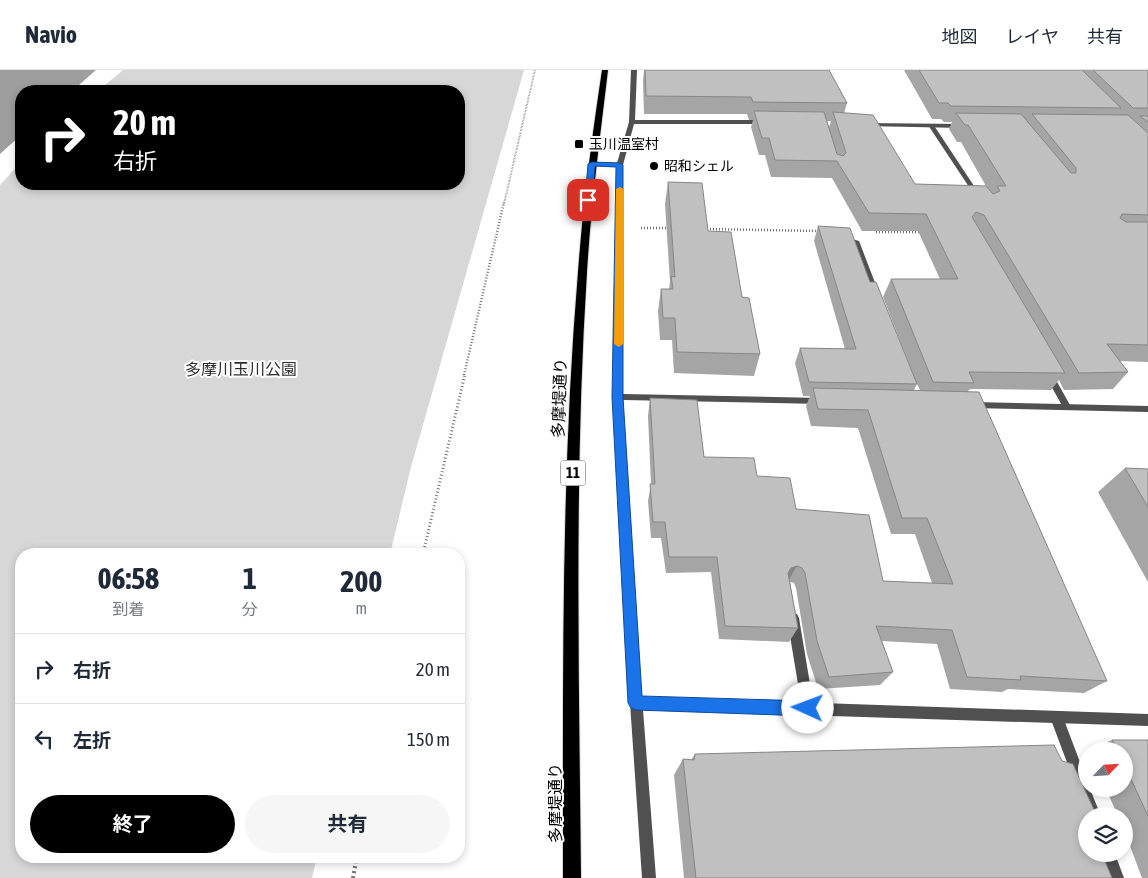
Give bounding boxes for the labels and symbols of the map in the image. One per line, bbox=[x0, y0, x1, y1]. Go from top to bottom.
place label: 玉川温室村 bbox=[589, 136, 659, 152]
marker: 玉川温室村 bbox=[573, 138, 585, 150]
place label: 昭和シェル bbox=[664, 158, 734, 174]
marker: 昭和シェル bbox=[648, 160, 660, 172]
pin bbox=[567, 179, 609, 221]
street label: 多摩堤通り bbox=[549, 358, 569, 438]
park label: 多摩川玉川公園 bbox=[185, 360, 297, 378]
road number: 11 bbox=[560, 460, 586, 486]
position arrow bbox=[781, 681, 833, 733]
north arrow bbox=[1078, 742, 1132, 798]
street label: 多摩堤通り bbox=[546, 763, 564, 843]

